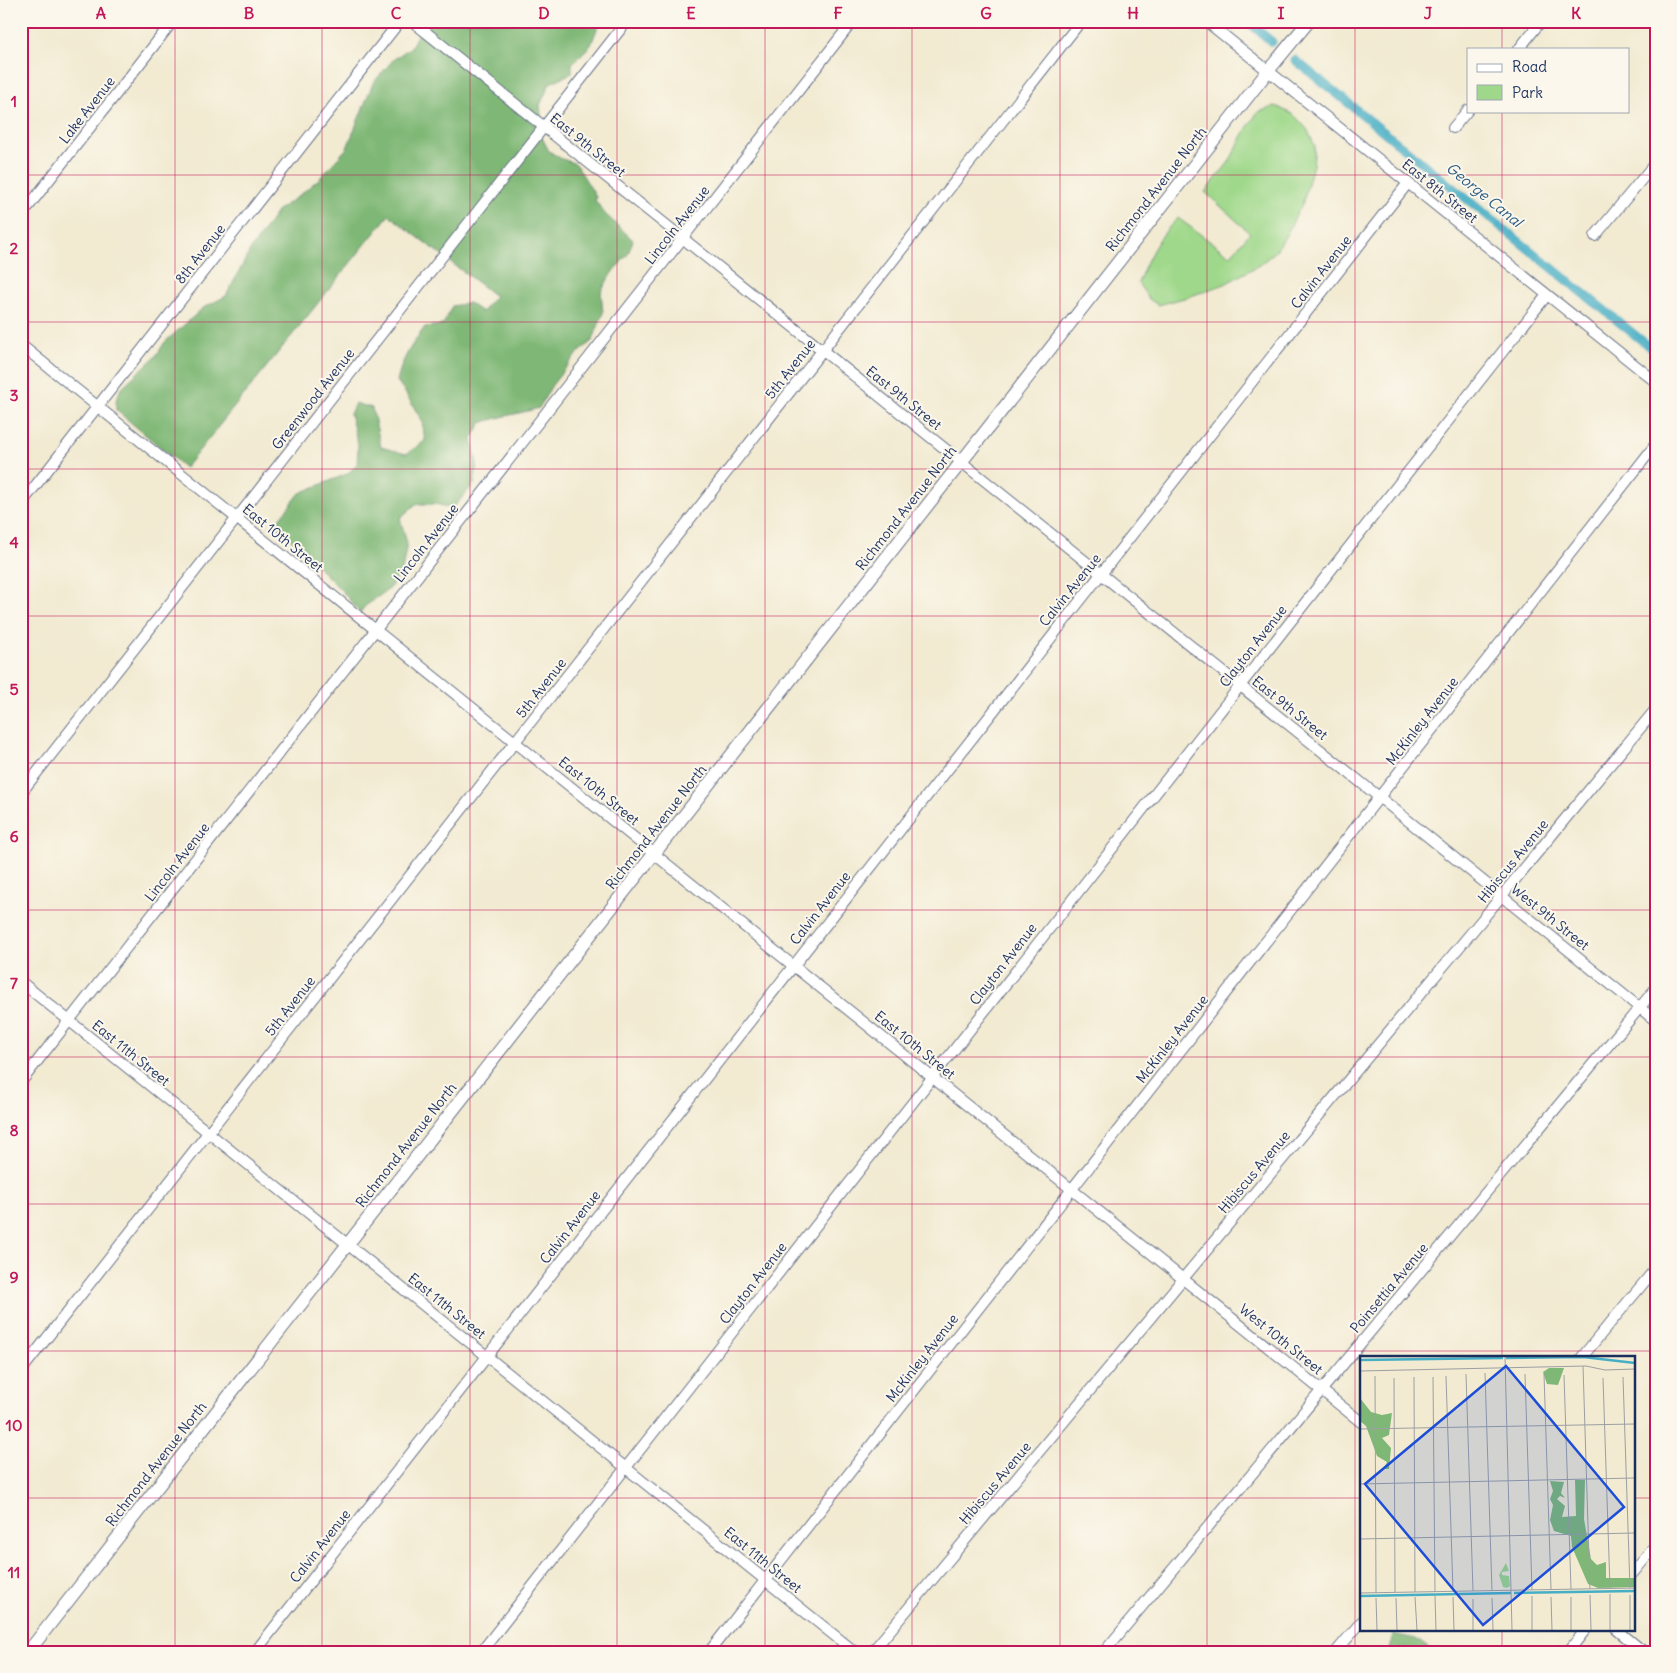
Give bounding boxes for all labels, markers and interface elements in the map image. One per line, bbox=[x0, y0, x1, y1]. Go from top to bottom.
text: A bbox=[96, 3, 106, 23]
text: B bbox=[244, 3, 255, 23]
text: C bbox=[391, 3, 402, 23]
text: D bbox=[538, 3, 550, 23]
text: E bbox=[686, 3, 696, 23]
text: F bbox=[833, 3, 843, 23]
text: G bbox=[980, 3, 992, 23]
text: H bbox=[1127, 3, 1139, 23]
text: I bbox=[1278, 3, 1285, 23]
text: J bbox=[1424, 3, 1433, 23]
text: K bbox=[1571, 3, 1581, 23]
legend bbox=[1467, 48, 1630, 112]
text: Road bbox=[1512, 57, 1547, 76]
street label: Lake Avenue bbox=[55, 73, 119, 147]
text: Park bbox=[1512, 83, 1543, 102]
text: 1 bbox=[11, 91, 17, 111]
street label: East 9th Street bbox=[547, 109, 630, 181]
street label: Richmond Avenue North bbox=[1102, 123, 1210, 255]
street label: East 8th Street bbox=[1399, 155, 1482, 227]
water label: George Canal bbox=[1442, 158, 1528, 233]
street label: Lincoln Avenue bbox=[641, 182, 713, 268]
street label: 8th Avenue bbox=[171, 220, 229, 288]
street label: Calvin Avenue bbox=[1287, 232, 1355, 312]
text: 2 bbox=[10, 238, 19, 258]
street label: 5th Avenue bbox=[761, 335, 819, 403]
street label: Greenwood Avenue bbox=[268, 345, 358, 453]
street label: East 9th Street bbox=[863, 362, 946, 434]
text: 3 bbox=[9, 385, 19, 405]
street label: Richmond Avenue North bbox=[852, 442, 960, 574]
street label: East 10th Street bbox=[239, 500, 327, 576]
street label: Lincoln Avenue bbox=[390, 500, 462, 586]
text: 4 bbox=[9, 532, 19, 552]
street label: Calvin Avenue bbox=[1035, 550, 1105, 630]
street label: Clayton Avenue bbox=[1215, 601, 1291, 691]
street label: 5th Avenue bbox=[512, 654, 570, 722]
street label: East 9th Street bbox=[1249, 672, 1332, 744]
street label: McKinley Avenue bbox=[1382, 673, 1462, 769]
text: 5 bbox=[9, 679, 19, 699]
street label: East 10th Street bbox=[555, 753, 643, 829]
street label: Richmond Avenue North bbox=[602, 761, 710, 893]
street label: Hibiscus Avenue bbox=[1474, 816, 1552, 906]
street label: Lincoln Avenue bbox=[141, 819, 213, 905]
text: 6 bbox=[9, 826, 19, 846]
street label: Calvin Avenue bbox=[786, 868, 854, 948]
street label: West 9th Street bbox=[1507, 880, 1593, 954]
street label: Clayton Avenue bbox=[965, 919, 1041, 1009]
street label: 5th Avenue bbox=[261, 972, 319, 1040]
text: 7 bbox=[10, 973, 18, 993]
street label: McKinley Avenue bbox=[1132, 991, 1212, 1087]
street label: East 10th Street bbox=[871, 1007, 959, 1083]
street label: East 11th Street bbox=[88, 1016, 174, 1090]
street label: Richmond Avenue North bbox=[352, 1079, 460, 1211]
text: 8 bbox=[9, 1120, 19, 1140]
street label: Hibiscus Avenue bbox=[1214, 1127, 1294, 1217]
street label: Calvin Avenue bbox=[536, 1187, 604, 1267]
street label: Clayton Avenue bbox=[715, 1238, 791, 1328]
street label: Poinsettia Avenue bbox=[1346, 1239, 1432, 1337]
text: 9 bbox=[9, 1267, 19, 1287]
street label: East 11th Street bbox=[404, 1269, 490, 1343]
street label: West 10th Street bbox=[1236, 1300, 1327, 1378]
street label: McKinley Avenue bbox=[882, 1310, 962, 1406]
inset map bbox=[1360, 1356, 1634, 1630]
street label: Richmond Avenue North bbox=[102, 1398, 210, 1530]
text: 10 bbox=[6, 1415, 22, 1435]
street label: Hibiscus Avenue bbox=[955, 1438, 1035, 1528]
street label: Calvin Avenue bbox=[286, 1506, 354, 1586]
street label: East 11th Street bbox=[720, 1523, 806, 1597]
text: 11 bbox=[8, 1562, 20, 1582]

